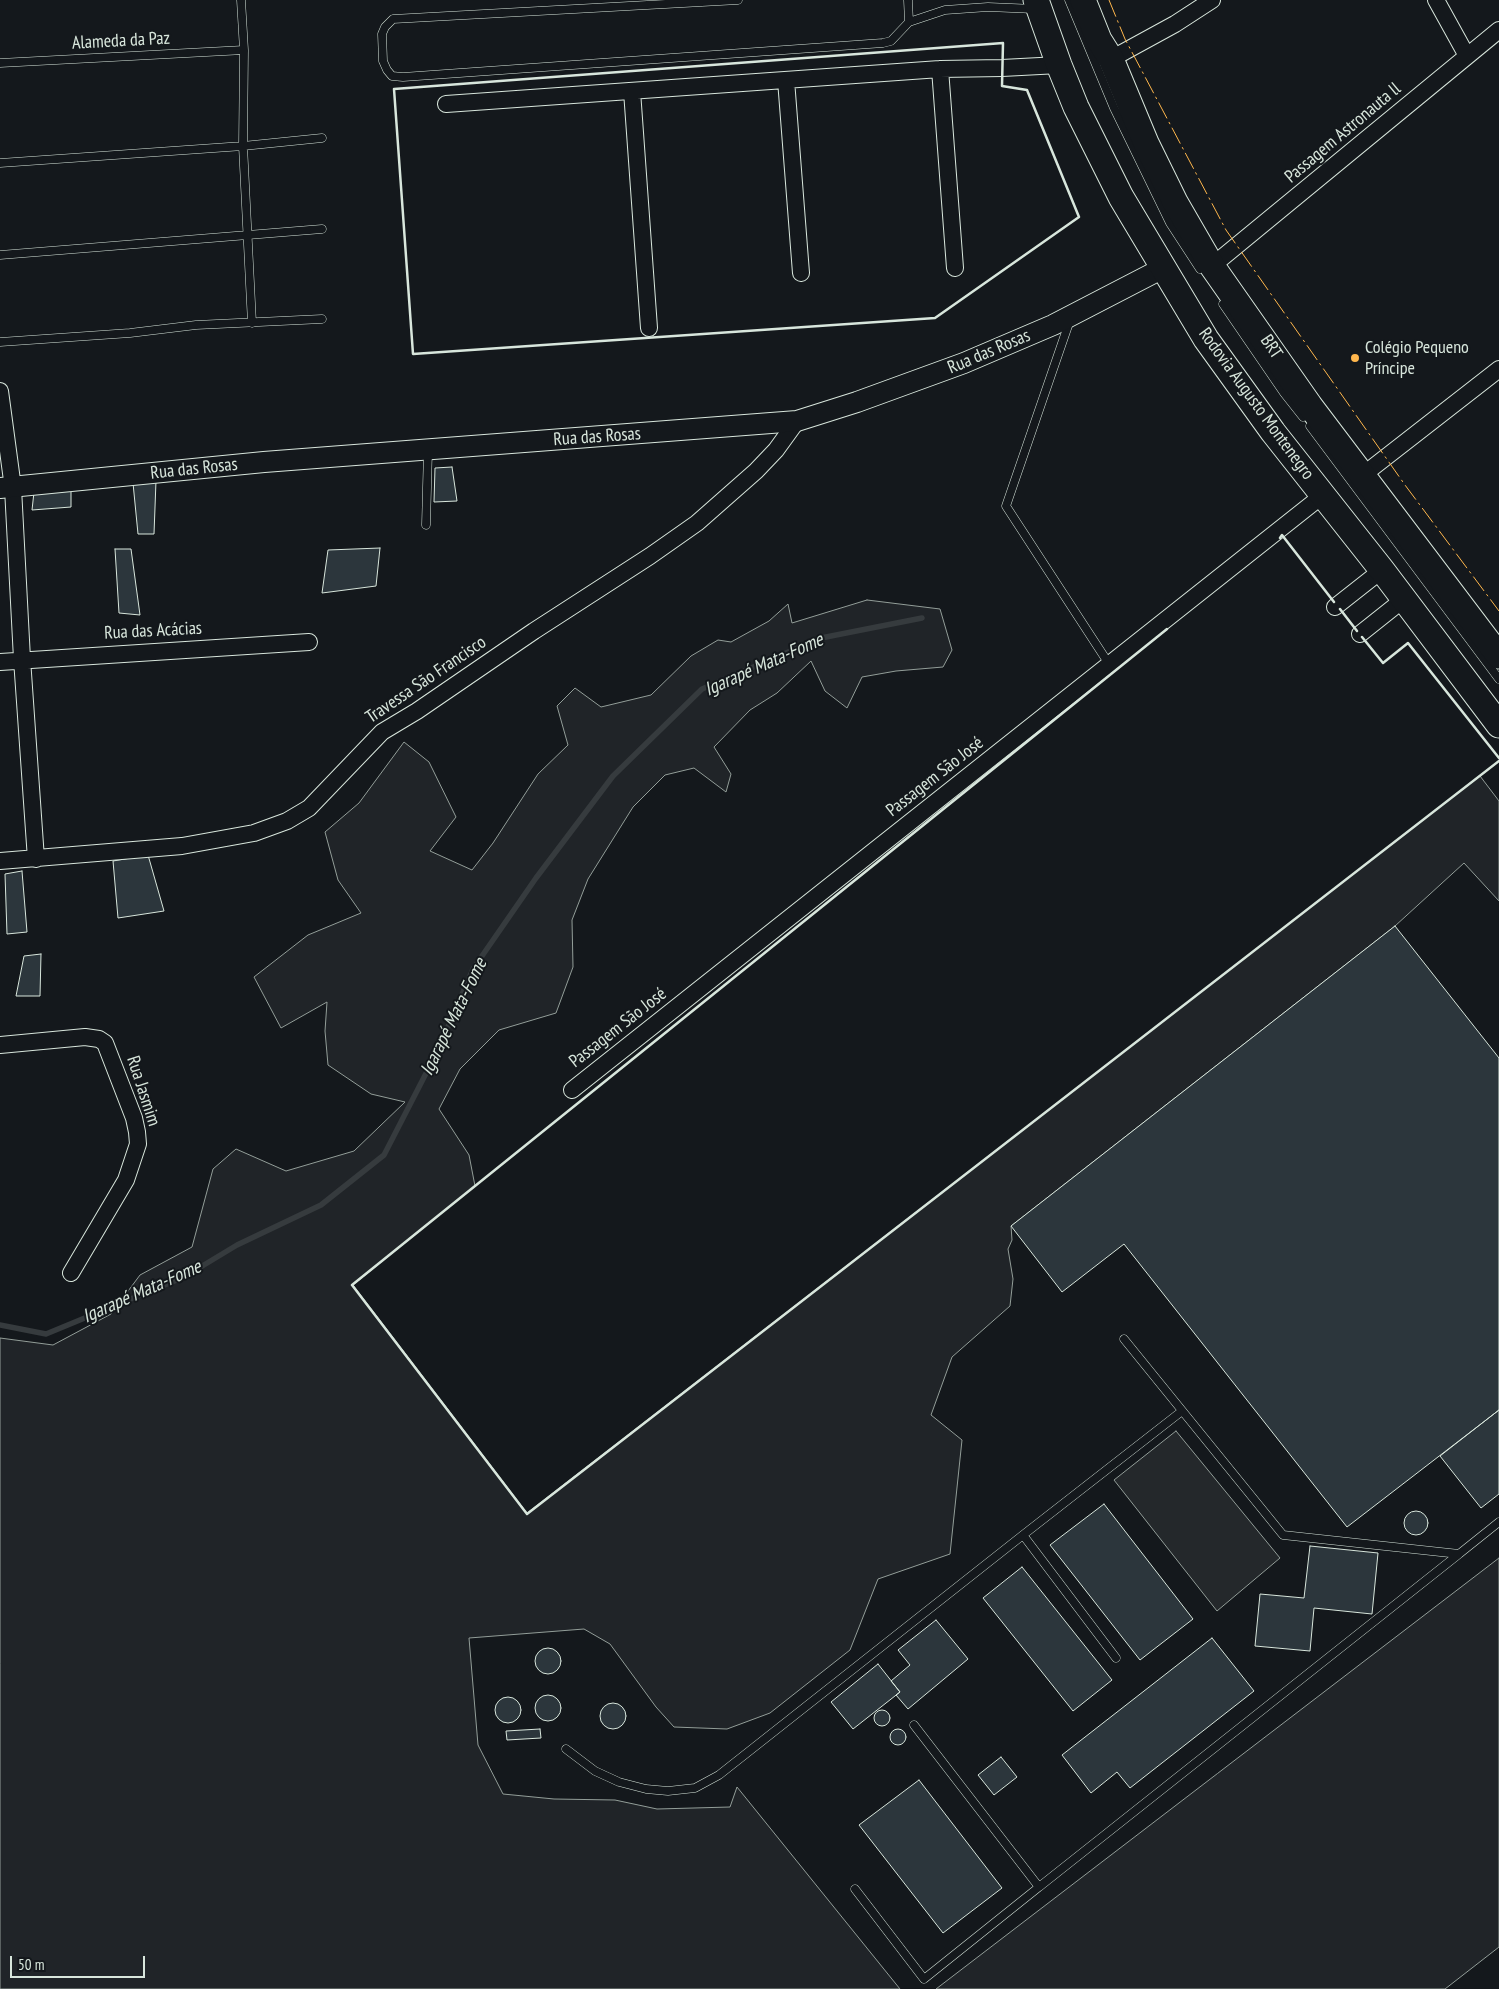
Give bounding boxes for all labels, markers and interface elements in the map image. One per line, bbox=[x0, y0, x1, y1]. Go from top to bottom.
street label: Alameda da Paz bbox=[72, 28, 170, 54]
street label: Passagem Astronauta ll bbox=[1281, 78, 1405, 188]
street label: Rodovia Augusto Montenegro bbox=[1194, 324, 1318, 484]
street label: Rua das Rosas bbox=[945, 325, 1033, 379]
street label: BRT bbox=[1255, 331, 1287, 363]
place label: Colégio Pequeno Príncipe bbox=[1365, 337, 1469, 379]
marker: Colégio Pequeno Príncipe bbox=[1349, 352, 1361, 364]
street label: Rua das Rosas bbox=[553, 423, 641, 451]
street label: Rua das Rosas bbox=[149, 454, 239, 484]
street label: Rua das Acácias bbox=[104, 618, 202, 644]
water label: Igarapé Mata-Fome bbox=[701, 629, 827, 701]
street label: Travessa São Francisco bbox=[362, 632, 490, 728]
street label: Passagem São José bbox=[882, 732, 988, 822]
water label: Igarapé Mata-Fome bbox=[416, 955, 492, 1079]
street label: Passagem São José bbox=[565, 983, 671, 1073]
street label: Rua Jasmim bbox=[122, 1053, 164, 1129]
water label: Igarapé Mata-Fome bbox=[79, 1256, 205, 1328]
scale bar bbox=[12, 1946, 148, 1978]
text: 50 m bbox=[18, 1955, 44, 1974]

